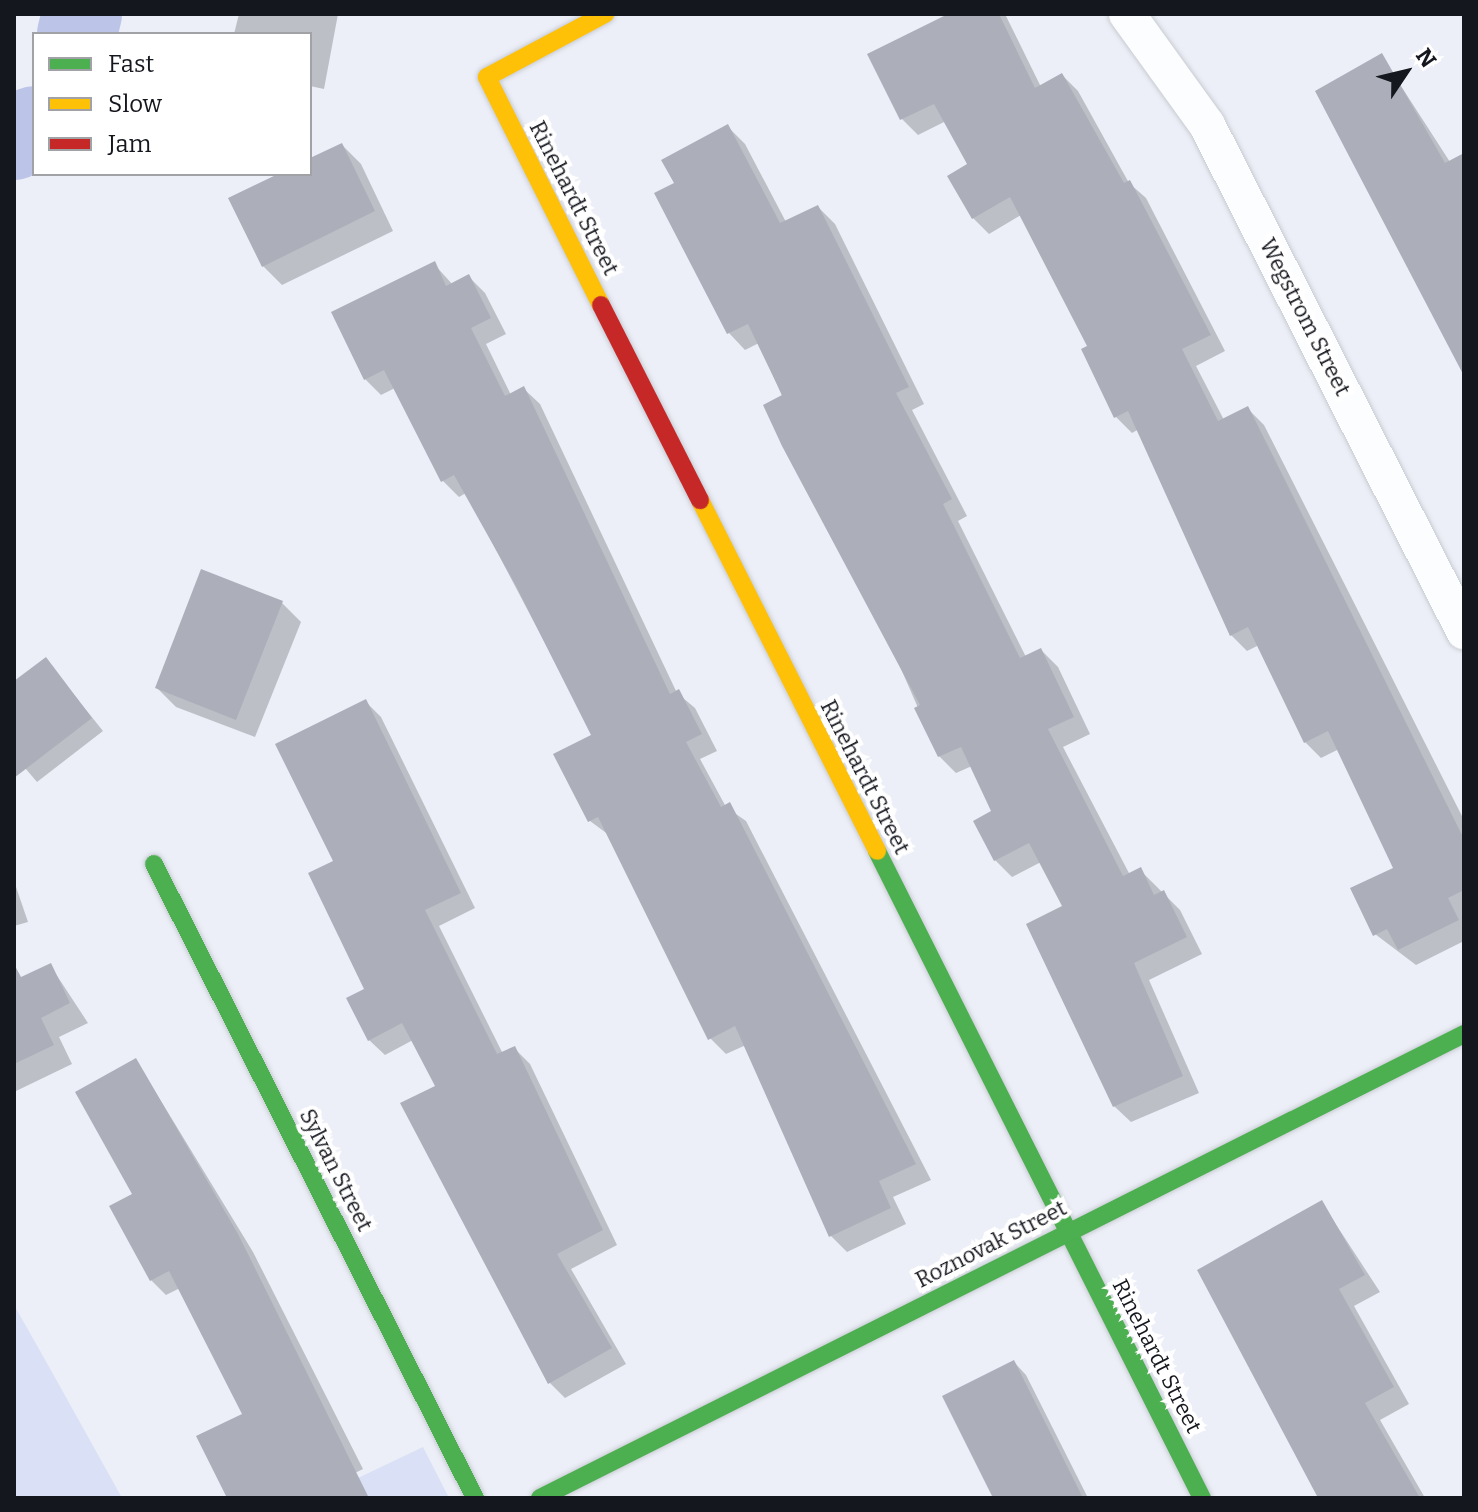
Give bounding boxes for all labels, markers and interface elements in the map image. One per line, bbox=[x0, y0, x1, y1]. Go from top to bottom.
legend bbox=[32, 32, 312, 176]
north arrow bbox=[1366, 32, 1446, 112]
text: N bbox=[1410, 43, 1442, 73]
text: Fast bbox=[108, 50, 154, 78]
text: Slow bbox=[108, 90, 162, 118]
street label: Rinehardt Street bbox=[524, 117, 624, 279]
text: Jam bbox=[108, 130, 151, 158]
street label: Wegstrom Street bbox=[1254, 234, 1356, 400]
street label: Rinehardt Street bbox=[815, 696, 915, 858]
street label: Sylvan Street bbox=[294, 1105, 378, 1235]
street label: Roznovak Street bbox=[911, 1195, 1071, 1293]
street label: Rinehardt Street bbox=[1107, 1275, 1207, 1437]

